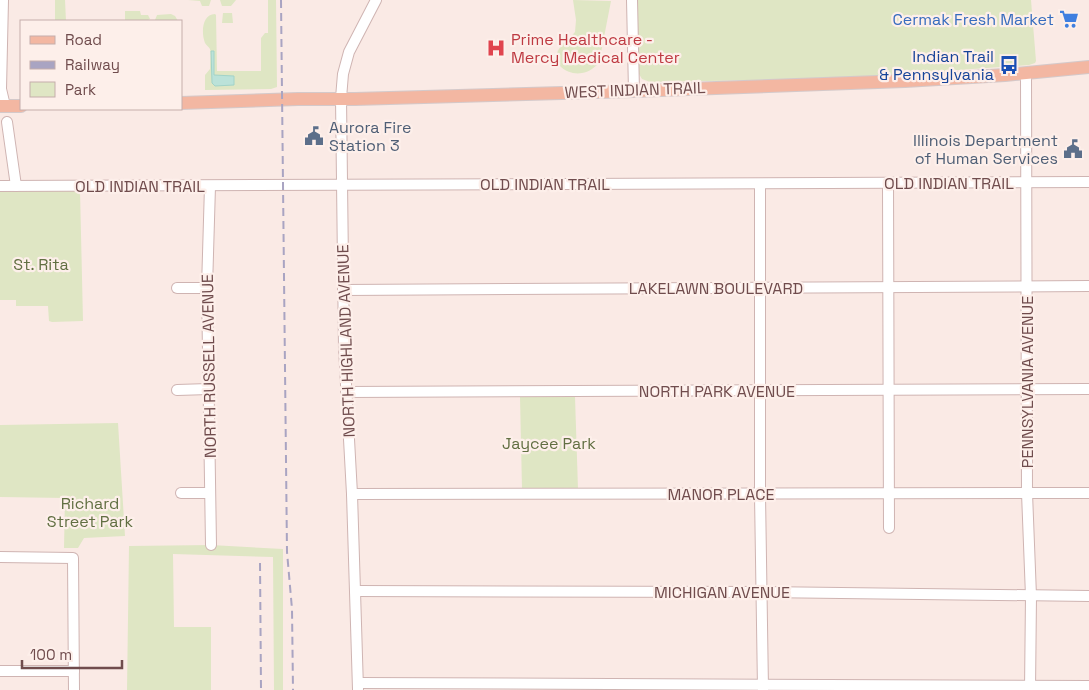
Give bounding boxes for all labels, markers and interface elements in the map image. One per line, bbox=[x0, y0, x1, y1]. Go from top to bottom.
supermarket icon: Cermak Fresh Market bbox=[1058, 8, 1080, 30]
place label: Cermak Fresh Market bbox=[893, 9, 1054, 30]
legend bbox=[20, 20, 182, 110]
place label: Prime Healthcare - Mercy Medical Center bbox=[511, 29, 680, 68]
text: Road bbox=[65, 30, 102, 49]
hospital icon: Prime Healthcare - Mercy Medical Center bbox=[485, 37, 507, 59]
place label: Indian Trail & Pennsylvania bbox=[879, 46, 994, 85]
bus stop icon: Indian Trail & Pennsylvania bbox=[998, 54, 1020, 76]
text: Railway bbox=[65, 55, 120, 74]
street label: WEST INDIAN TRAIL bbox=[564, 77, 706, 103]
text: Park bbox=[65, 80, 96, 99]
place label: Aurora Fire Station 3 bbox=[329, 117, 411, 156]
public building icon: Aurora Fire Station 3 bbox=[303, 125, 325, 147]
place label: Illinois Department of Human Services bbox=[913, 130, 1058, 169]
public building icon: Illinois Department of Human Services bbox=[1062, 138, 1084, 160]
street label: OLD INDIAN TRAIL bbox=[884, 173, 1014, 194]
street label: OLD INDIAN TRAIL bbox=[480, 174, 610, 195]
street label: OLD INDIAN TRAIL bbox=[75, 176, 205, 197]
street label: NORTH HIGHLAND AVENUE bbox=[332, 244, 360, 438]
park label: St. Rita bbox=[13, 254, 69, 275]
street label: NORTH RUSSELL AVENUE bbox=[197, 274, 221, 458]
street label: LAKELAWN BOULEVARD bbox=[629, 278, 803, 299]
street label: PENNSYLVANIA AVENUE bbox=[1017, 296, 1038, 468]
street label: NORTH PARK AVENUE bbox=[639, 381, 795, 402]
park label: Jaycee Park bbox=[502, 433, 596, 454]
street label: MANOR PLACE bbox=[667, 484, 775, 505]
park label: Richard Street Park bbox=[47, 493, 134, 532]
street label: MICHIGAN AVENUE bbox=[654, 582, 790, 603]
scale bar bbox=[22, 638, 122, 670]
text: 100 m bbox=[30, 645, 72, 664]

